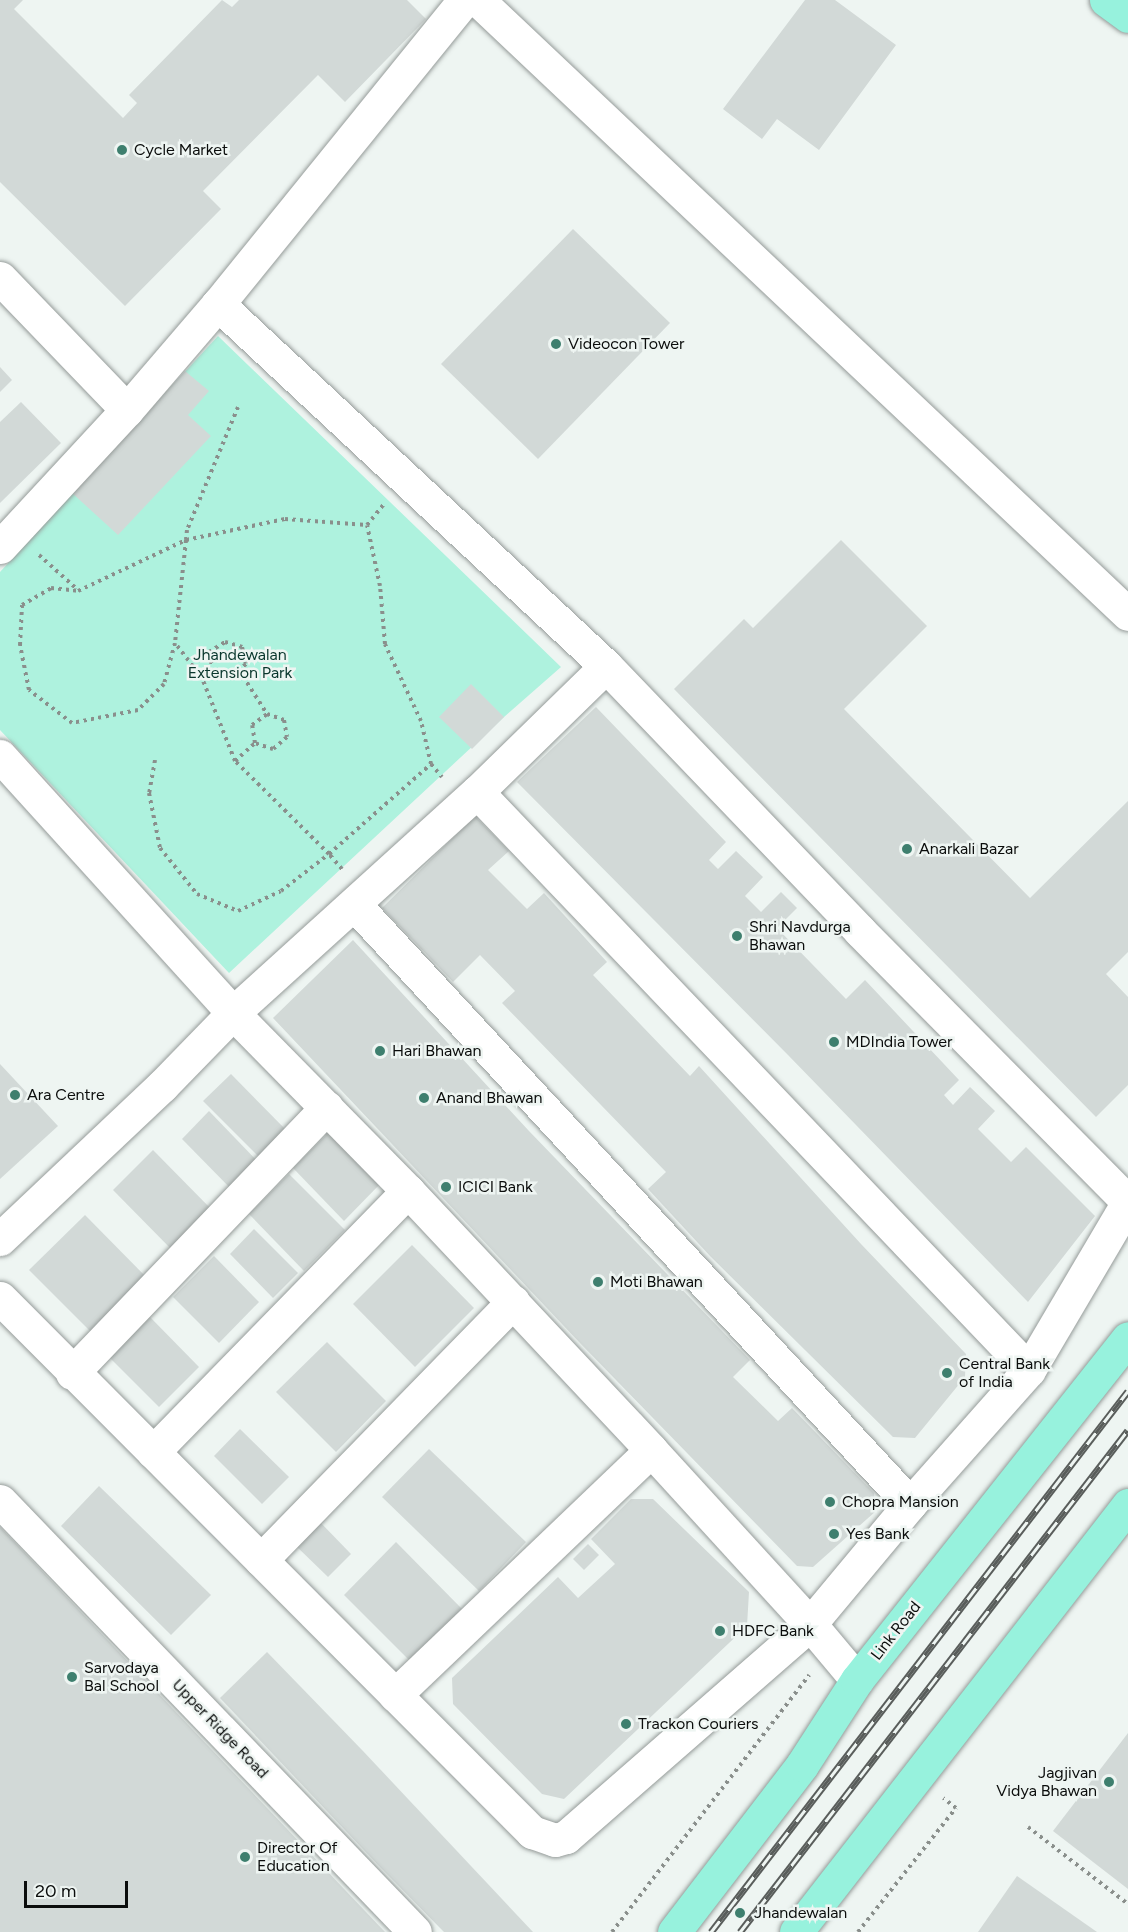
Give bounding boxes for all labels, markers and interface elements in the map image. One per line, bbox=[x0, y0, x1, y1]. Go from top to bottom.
place label: Cycle Market bbox=[134, 140, 228, 160]
marker: Cycle Market bbox=[115, 143, 129, 157]
place label: Videocon Tower bbox=[568, 334, 684, 354]
marker: Videocon Tower bbox=[549, 337, 563, 351]
park label: Jhandewalan Extension Park bbox=[188, 645, 292, 683]
place label: Anarkali Bazar bbox=[919, 839, 1019, 859]
marker: Anarkali Bazar bbox=[900, 842, 914, 856]
place label: Shri Navdurga Bhawan bbox=[749, 917, 851, 955]
marker: Shri Navdurga Bhawan bbox=[730, 929, 744, 943]
place label: MDIndia Tower bbox=[846, 1032, 952, 1052]
marker: MDIndia Tower bbox=[827, 1035, 841, 1049]
place label: Hari Bhawan bbox=[392, 1041, 481, 1061]
marker: Hari Bhawan bbox=[373, 1044, 387, 1058]
place label: Ara Centre bbox=[27, 1085, 105, 1105]
marker: Ara Centre bbox=[8, 1088, 22, 1102]
place label: Anand Bhawan bbox=[436, 1088, 542, 1108]
marker: Anand Bhawan bbox=[417, 1091, 431, 1105]
place label: ICICI Bank bbox=[458, 1177, 533, 1197]
marker: ICICI Bank bbox=[439, 1180, 453, 1194]
place label: Moti Bhawan bbox=[610, 1272, 703, 1292]
marker: Moti Bhawan bbox=[591, 1275, 605, 1289]
place label: Central Bank of India bbox=[959, 1354, 1050, 1392]
marker: Central Bank of India bbox=[940, 1366, 954, 1380]
place label: Chopra Mansion bbox=[842, 1492, 959, 1512]
marker: Chopra Mansion bbox=[823, 1495, 837, 1509]
place label: Yes Bank bbox=[846, 1524, 909, 1544]
marker: Yes Bank bbox=[827, 1527, 841, 1541]
street label: Link Road bbox=[867, 1598, 925, 1664]
place label: HDFC Bank bbox=[732, 1621, 814, 1641]
marker: HDFC Bank bbox=[713, 1624, 727, 1638]
place label: Sarvodaya Bal School bbox=[84, 1658, 159, 1696]
marker: Sarvodaya Bal School bbox=[65, 1670, 79, 1684]
street label: Upper Ridge Road bbox=[168, 1675, 272, 1783]
place label: Trackon Couriers bbox=[638, 1714, 759, 1734]
marker: Trackon Couriers bbox=[619, 1717, 633, 1731]
place label: Jagjivan Vidya Bhawan bbox=[996, 1763, 1097, 1801]
marker: Jagjivan Vidya Bhawan bbox=[1102, 1775, 1116, 1789]
place label: Director Of Education bbox=[257, 1838, 337, 1876]
marker: Director Of Education bbox=[238, 1850, 252, 1864]
scale bar bbox=[27, 1869, 130, 1907]
text: 20 m bbox=[35, 1880, 76, 1902]
place label: Jhandewalan bbox=[754, 1903, 847, 1923]
marker: Jhandewalan bbox=[731, 1904, 749, 1922]

